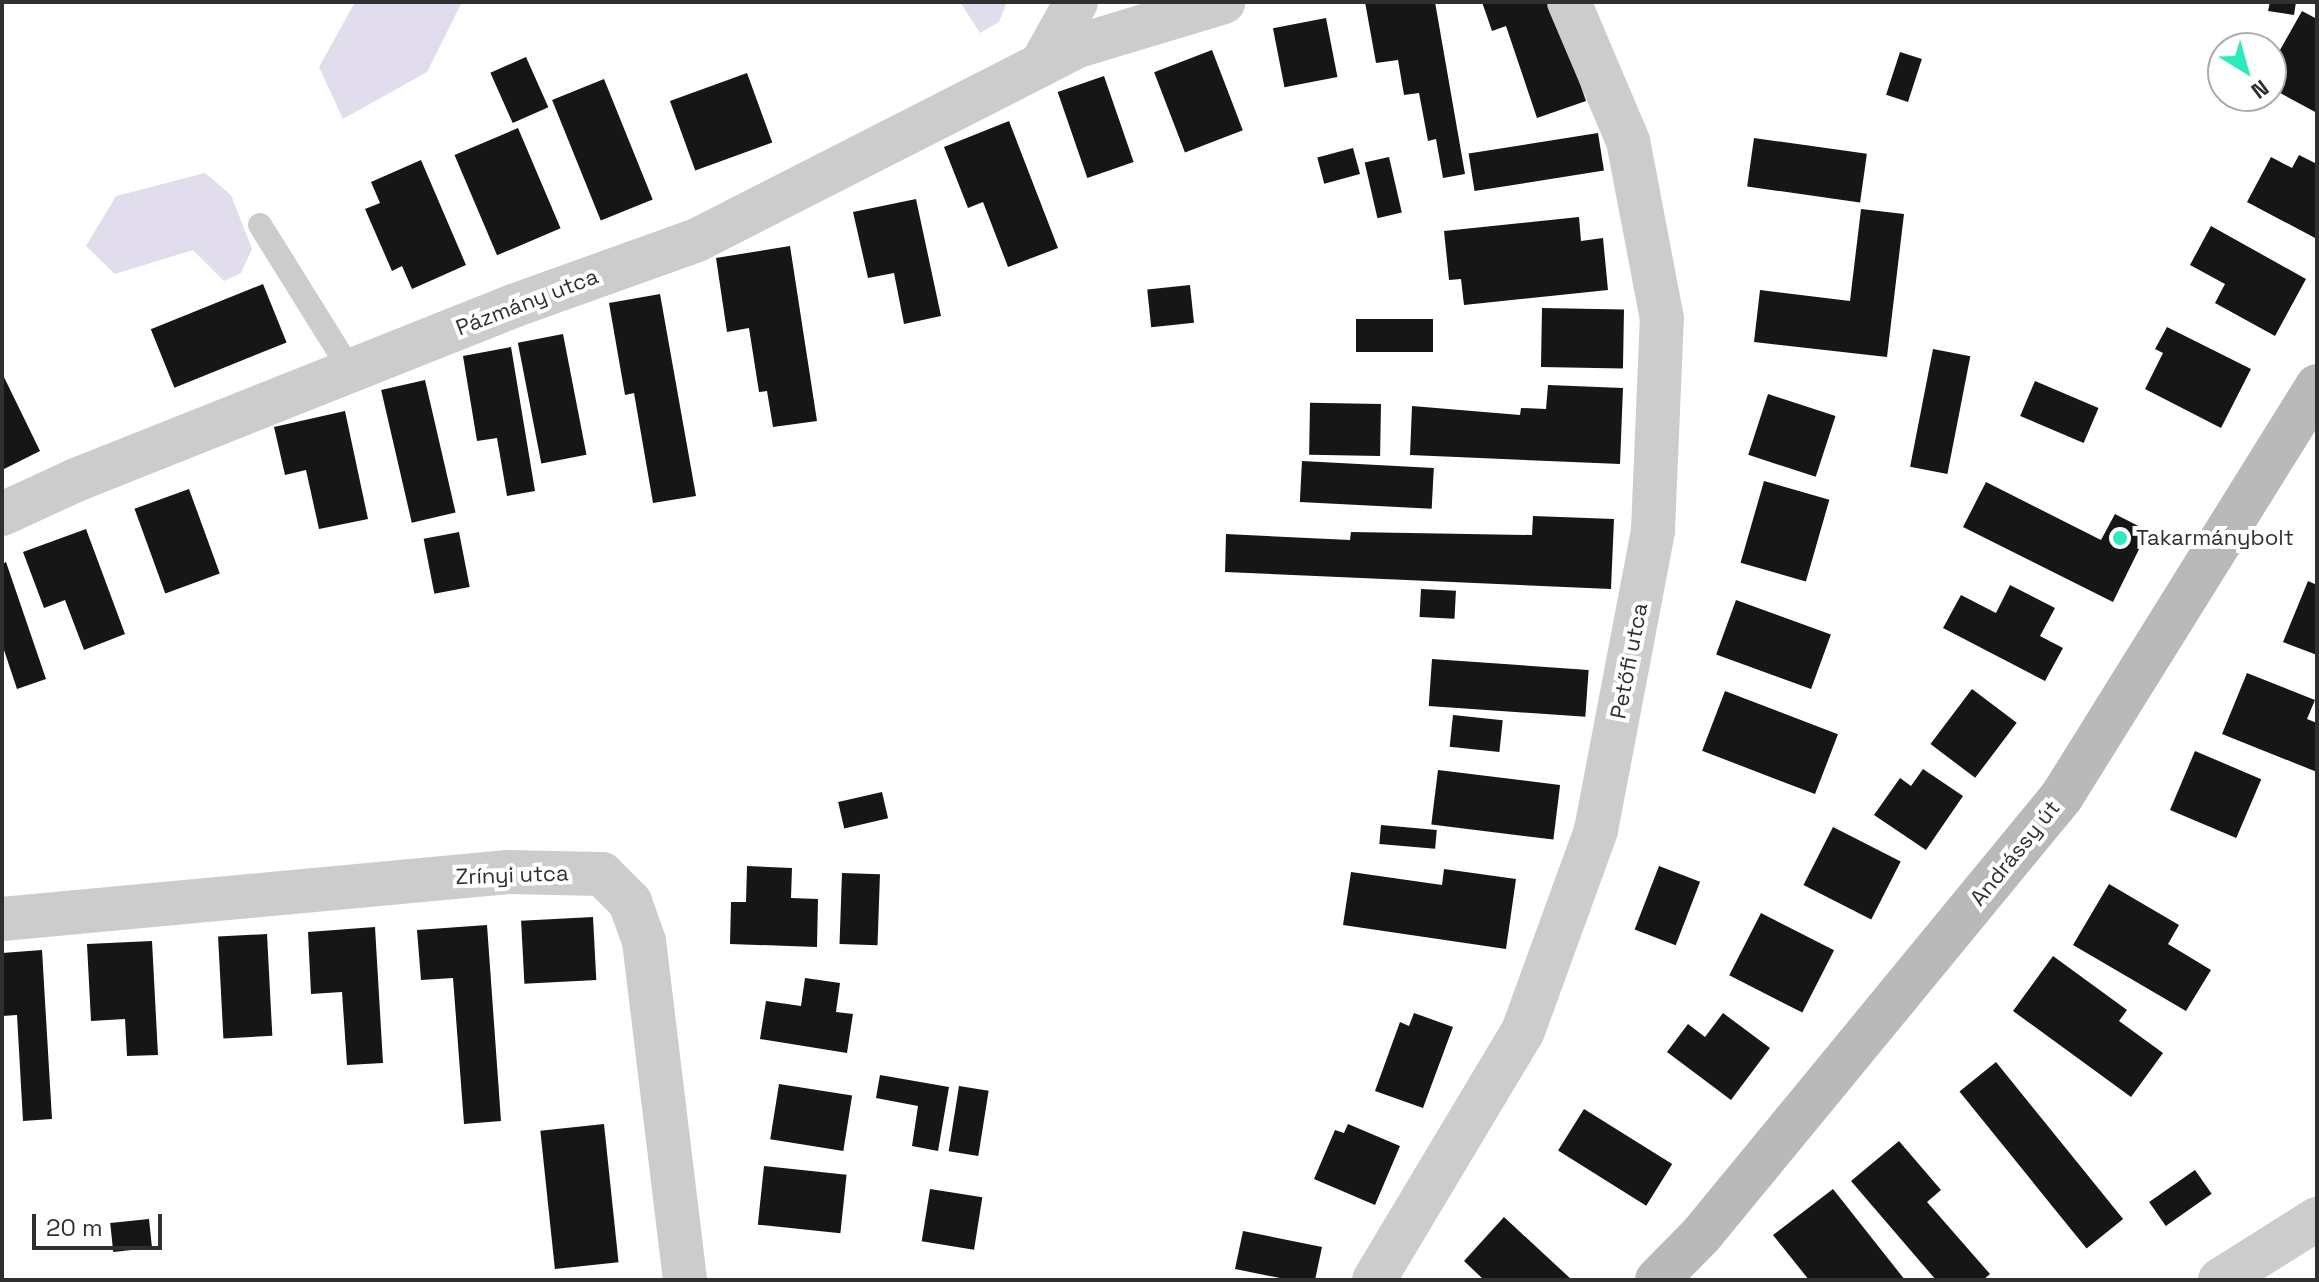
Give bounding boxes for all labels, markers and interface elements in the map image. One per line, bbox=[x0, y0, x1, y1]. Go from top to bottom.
north arrow bbox=[2207, 32, 2287, 112]
text: N bbox=[2246, 74, 2275, 105]
street label: Pázmány utca bbox=[452, 263, 602, 341]
place label: Takarmánybolt bbox=[2136, 525, 2294, 551]
marker: Takarmánybolt bbox=[2111, 529, 2129, 547]
street label: Petőfi utca bbox=[1605, 601, 1653, 721]
street label: Andrássy út bbox=[1965, 795, 2065, 911]
street label: Zrínyi utca bbox=[455, 860, 569, 890]
scale bar bbox=[36, 1198, 166, 1248]
text: 20 m bbox=[46, 1212, 103, 1243]

